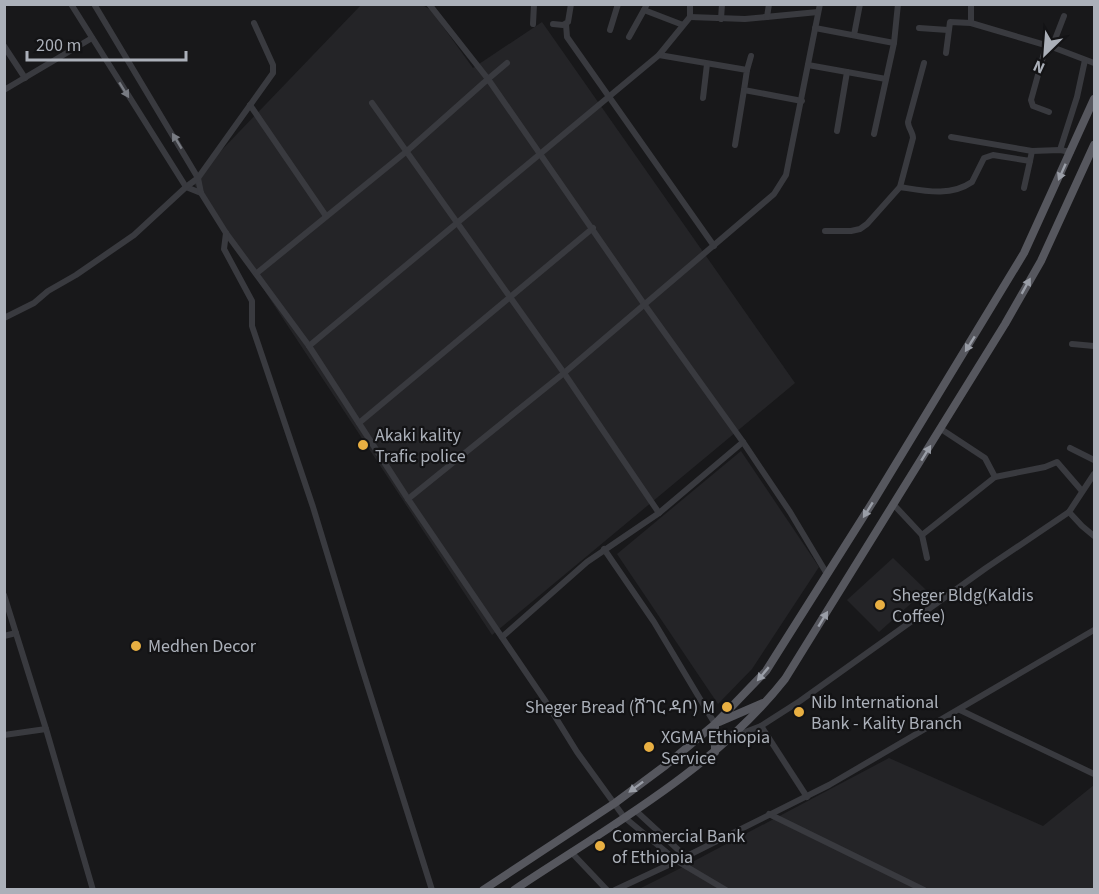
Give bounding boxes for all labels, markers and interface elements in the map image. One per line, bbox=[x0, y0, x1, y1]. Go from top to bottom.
scale bar bbox=[27, 24, 186, 62]
north arrow bbox=[1015, 24, 1075, 84]
text: 200 m bbox=[36, 33, 81, 58]
text: N bbox=[1030, 54, 1049, 79]
one-way arrow bbox=[119, 82, 130, 98]
one-way arrow bbox=[171, 133, 182, 149]
one-way arrow bbox=[1057, 163, 1067, 181]
one-way arrow bbox=[1021, 278, 1032, 294]
one-way arrow bbox=[965, 336, 976, 352]
place label: Akaki kality Trafic police bbox=[375, 423, 466, 469]
marker: Akaki kality Trafic police bbox=[356, 438, 370, 452]
one-way arrow bbox=[920, 445, 931, 461]
one-way arrow bbox=[862, 501, 873, 518]
place label: Sheger Bldg(Kaldis Coffee) bbox=[892, 583, 1034, 629]
marker: Sheger Bldg(Kaldis Coffee) bbox=[873, 598, 887, 612]
one-way arrow bbox=[817, 611, 828, 627]
place label: Medhen Decor bbox=[148, 634, 257, 659]
marker: Medhen Decor bbox=[129, 639, 143, 653]
one-way arrow bbox=[756, 666, 769, 682]
place label: Nib International Bank - Kality Branch bbox=[811, 690, 962, 736]
place label: Sheger Bread (ሸገር ዳቦ) M bbox=[525, 695, 715, 720]
marker: Sheger Bread (ሸገር ዳቦ) M bbox=[720, 700, 734, 714]
marker: Nib International Bank - Kality Branch bbox=[792, 705, 806, 719]
place label: XGMA Ethiopia Service bbox=[661, 725, 770, 771]
marker: XGMA Ethiopia Service bbox=[642, 740, 656, 754]
one-way arrow bbox=[629, 781, 645, 793]
place label: Commercial Bank of Ethiopia bbox=[612, 824, 745, 870]
marker: Commercial Bank of Ethiopia bbox=[593, 839, 607, 853]

